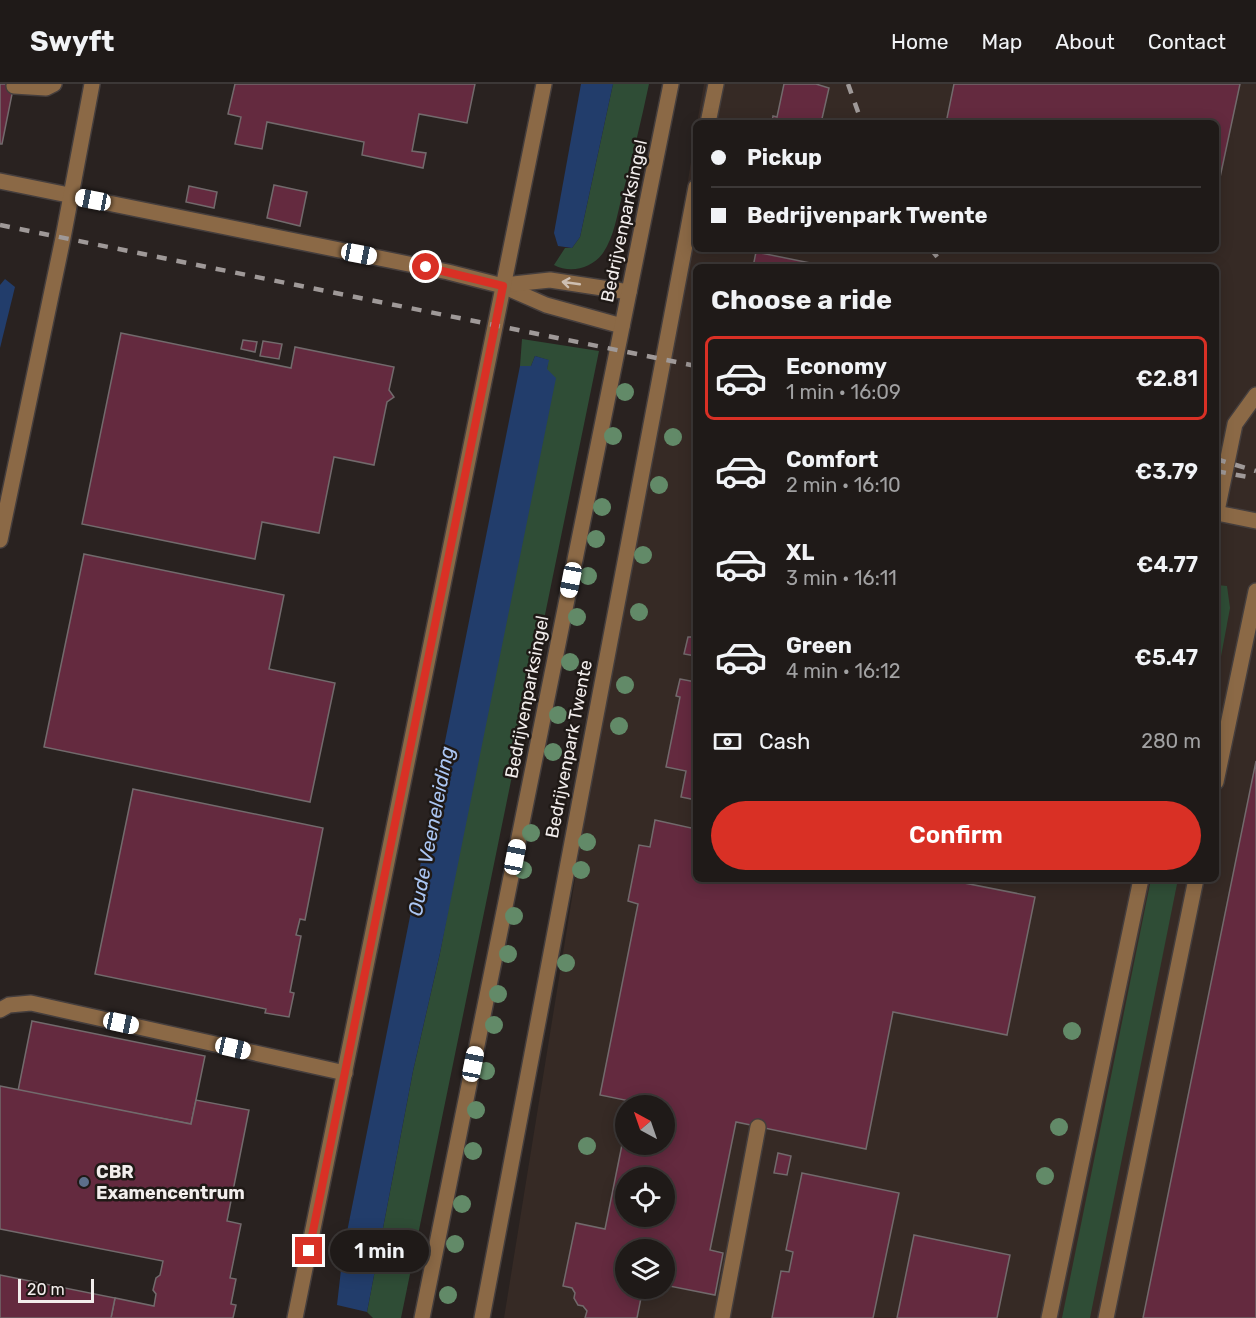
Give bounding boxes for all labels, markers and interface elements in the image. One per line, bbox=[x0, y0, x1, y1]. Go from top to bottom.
text: Swyft bbox=[30, 25, 114, 58]
text: Home bbox=[891, 29, 948, 54]
text: Map bbox=[981, 29, 1022, 54]
text: About bbox=[1055, 29, 1115, 54]
text: Contact bbox=[1148, 29, 1226, 54]
street label: Bedrijvenparksingel bbox=[596, 138, 652, 304]
text: Pickup bbox=[747, 144, 822, 171]
car bbox=[74, 188, 112, 212]
text: Bedrijvenpark Twente bbox=[747, 202, 988, 229]
car bbox=[340, 242, 378, 266]
route start bbox=[412, 253, 439, 280]
one-way arrow bbox=[562, 278, 582, 289]
text: Choose a ride bbox=[711, 284, 892, 316]
icon: car bbox=[714, 351, 768, 405]
text: Economy bbox=[786, 353, 887, 380]
text: €2.81 bbox=[1136, 365, 1198, 392]
text: 1 min · 16:09 bbox=[786, 380, 901, 404]
icon: car bbox=[714, 444, 768, 498]
text: Comfort bbox=[786, 446, 878, 473]
text: €3.79 bbox=[1135, 458, 1198, 485]
text: 2 min · 16:10 bbox=[786, 473, 901, 497]
icon: car bbox=[714, 537, 768, 591]
text: XL bbox=[786, 539, 814, 566]
text: €4.77 bbox=[1137, 551, 1198, 578]
car bbox=[559, 561, 583, 599]
text: 3 min · 16:11 bbox=[786, 566, 897, 590]
street label: Bedrijvenparksingel bbox=[500, 614, 554, 780]
icon: car bbox=[714, 630, 768, 684]
text: Green bbox=[786, 632, 852, 659]
text: €5.47 bbox=[1135, 644, 1198, 671]
street label: Bedrijvenpark Twente bbox=[541, 658, 597, 840]
text: 4 min · 16:12 bbox=[786, 659, 901, 683]
icon: cash bbox=[711, 725, 744, 758]
text: Cash bbox=[759, 728, 810, 755]
text: 280 m bbox=[1141, 729, 1201, 753]
water label: Oude Veeneleiding bbox=[403, 744, 459, 918]
button: Confirm bbox=[711, 801, 1201, 870]
car bbox=[503, 838, 527, 876]
car bbox=[102, 1010, 140, 1036]
car bbox=[213, 1035, 253, 1061]
car bbox=[461, 1045, 485, 1083]
north arrow bbox=[615, 1095, 675, 1155]
map controls bbox=[615, 1095, 675, 1299]
place label: CBR Examencentrum bbox=[96, 1161, 245, 1204]
button: locate bbox=[615, 1167, 675, 1227]
marker: CBR Examencentrum bbox=[77, 1175, 91, 1189]
callout: 1 min bbox=[330, 1230, 429, 1272]
route end bbox=[295, 1237, 322, 1264]
text: 1 min bbox=[354, 1239, 405, 1263]
button: layers bbox=[615, 1239, 675, 1299]
scale bar bbox=[18, 1276, 94, 1304]
text: 20 m bbox=[27, 1280, 65, 1299]

